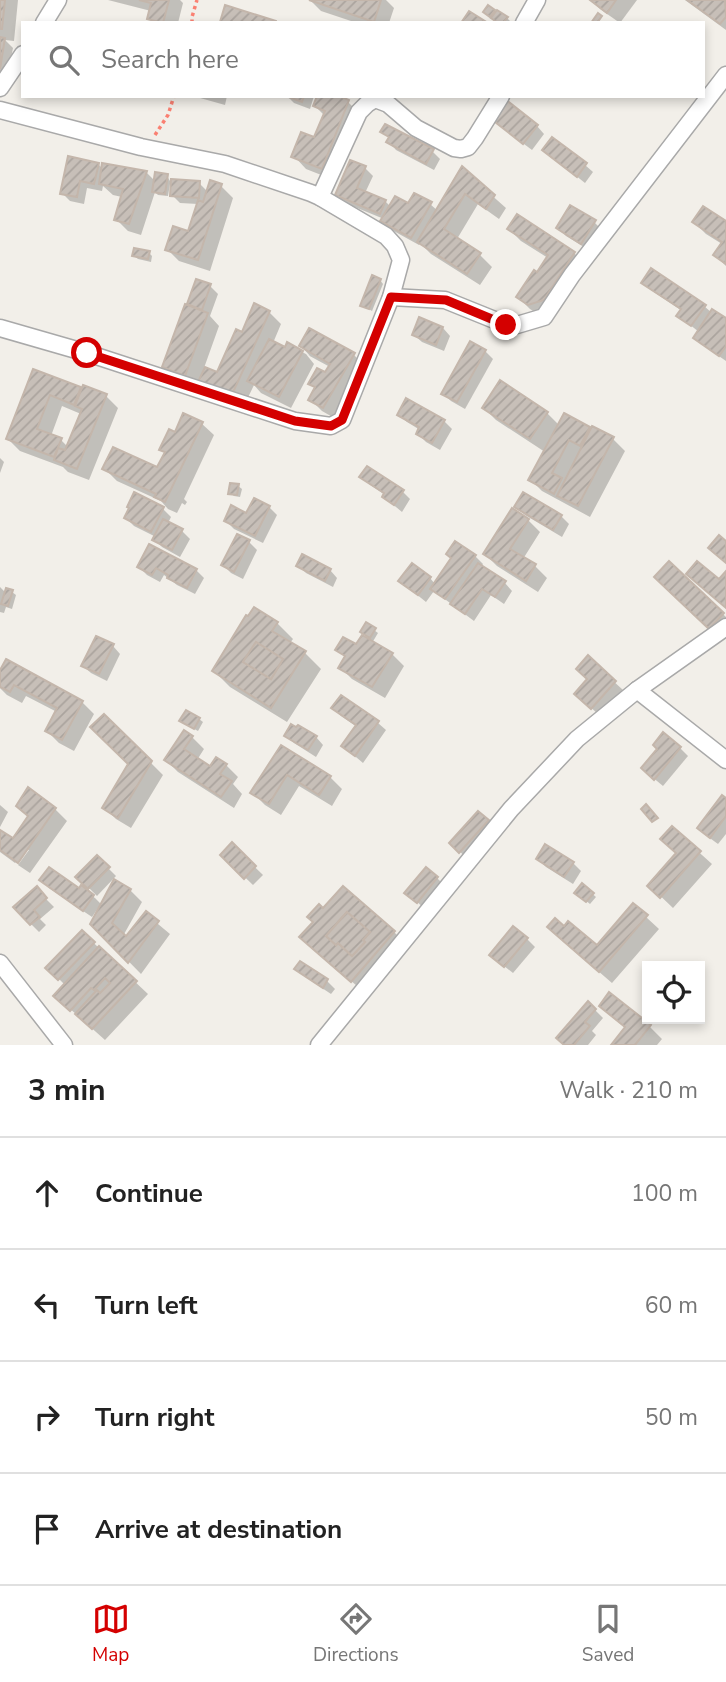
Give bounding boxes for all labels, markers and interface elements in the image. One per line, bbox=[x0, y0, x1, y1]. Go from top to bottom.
search box bbox=[21, 21, 705, 98]
icon: search bbox=[45, 41, 83, 79]
text: Search here bbox=[101, 42, 239, 77]
route end bbox=[490, 309, 521, 340]
route start bbox=[71, 337, 102, 368]
map controls bbox=[642, 961, 705, 1024]
button: locate bbox=[642, 961, 705, 1024]
text: 3 min bbox=[28, 1070, 106, 1111]
text: Walk · 210 m bbox=[559, 1075, 698, 1106]
icon: ahead bbox=[28, 1174, 66, 1212]
text: Continue bbox=[95, 1176, 203, 1211]
text: 100 m bbox=[631, 1178, 698, 1209]
icon: left bbox=[28, 1286, 66, 1324]
text: Turn left bbox=[95, 1288, 198, 1323]
text: 60 m bbox=[645, 1290, 698, 1321]
icon: right bbox=[28, 1398, 66, 1436]
text: Turn right bbox=[95, 1400, 214, 1435]
text: 50 m bbox=[645, 1402, 698, 1433]
icon: arrive bbox=[28, 1510, 66, 1548]
text: Arrive at destination bbox=[95, 1512, 342, 1547]
tab: Map bbox=[92, 1600, 130, 1668]
tab: Directions bbox=[313, 1600, 399, 1668]
tab: Saved bbox=[582, 1600, 634, 1668]

